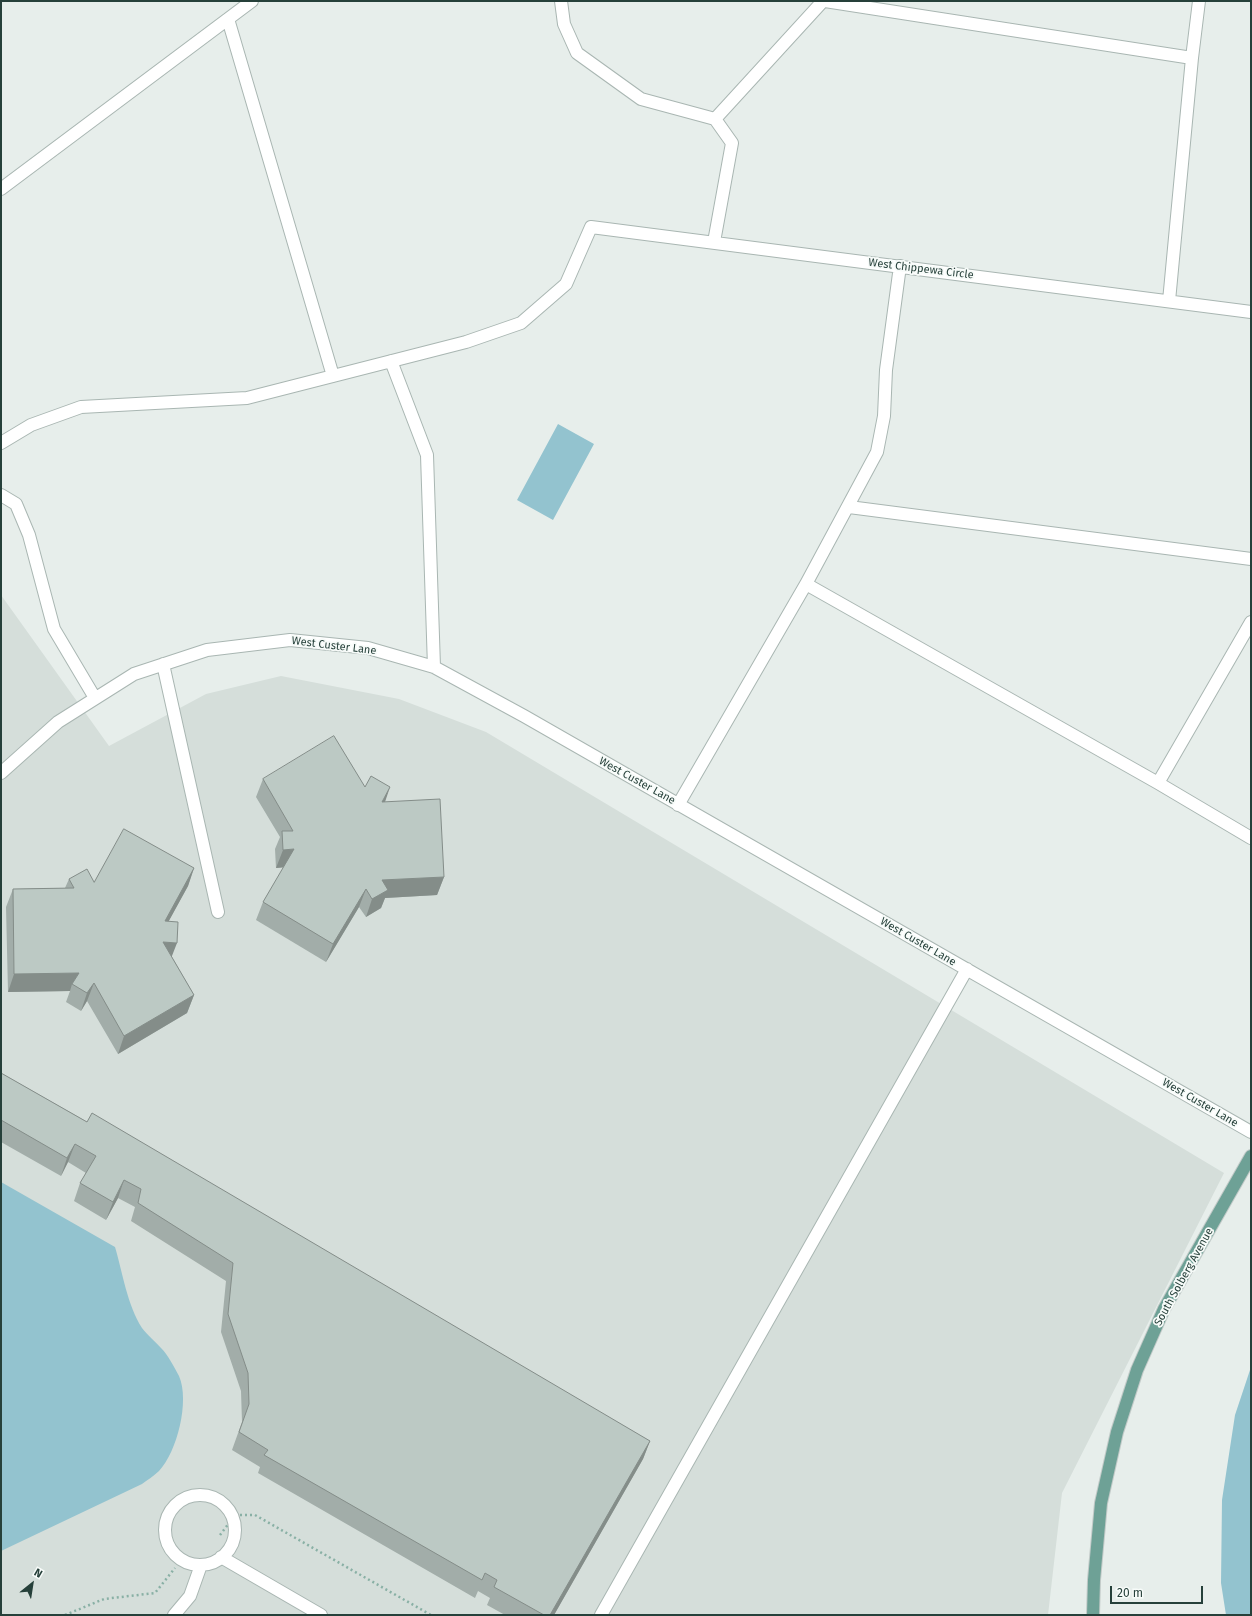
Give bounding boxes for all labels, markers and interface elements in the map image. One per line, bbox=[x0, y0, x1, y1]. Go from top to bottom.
street label: West Chippewa Circle bbox=[868, 256, 974, 282]
street label: West Custer Lane bbox=[291, 634, 377, 658]
street label: West Custer Lane bbox=[597, 755, 677, 807]
street label: West Custer Lane bbox=[878, 915, 958, 969]
street label: West Custer Lane bbox=[1160, 1076, 1240, 1130]
street label: South Solberg Avenue bbox=[1152, 1226, 1216, 1328]
north arrow bbox=[12, 1564, 52, 1604]
text: N bbox=[32, 1566, 45, 1581]
scale bar bbox=[1112, 1578, 1205, 1604]
text: 20 m bbox=[1117, 1586, 1143, 1600]

